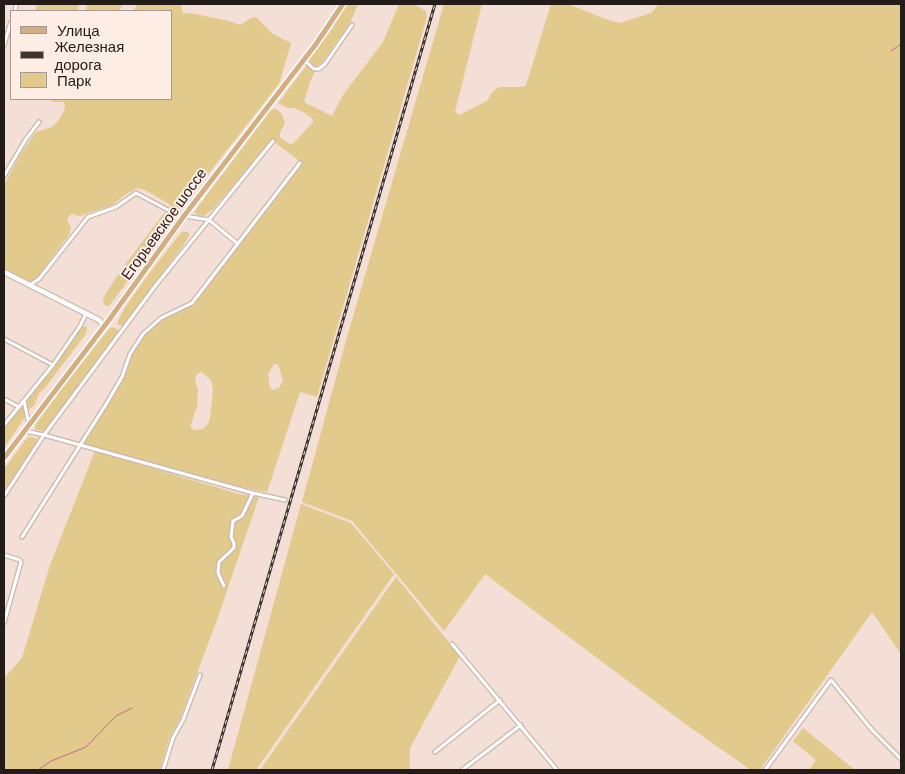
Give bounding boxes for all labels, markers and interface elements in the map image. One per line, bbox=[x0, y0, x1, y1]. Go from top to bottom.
legend bbox=[10, 10, 172, 100]
text: Улица bbox=[57, 21, 100, 39]
text: Железная дорога bbox=[54, 37, 124, 73]
text: Парк bbox=[57, 71, 91, 89]
street label: Егорьевское шоссе bbox=[118, 165, 210, 283]

